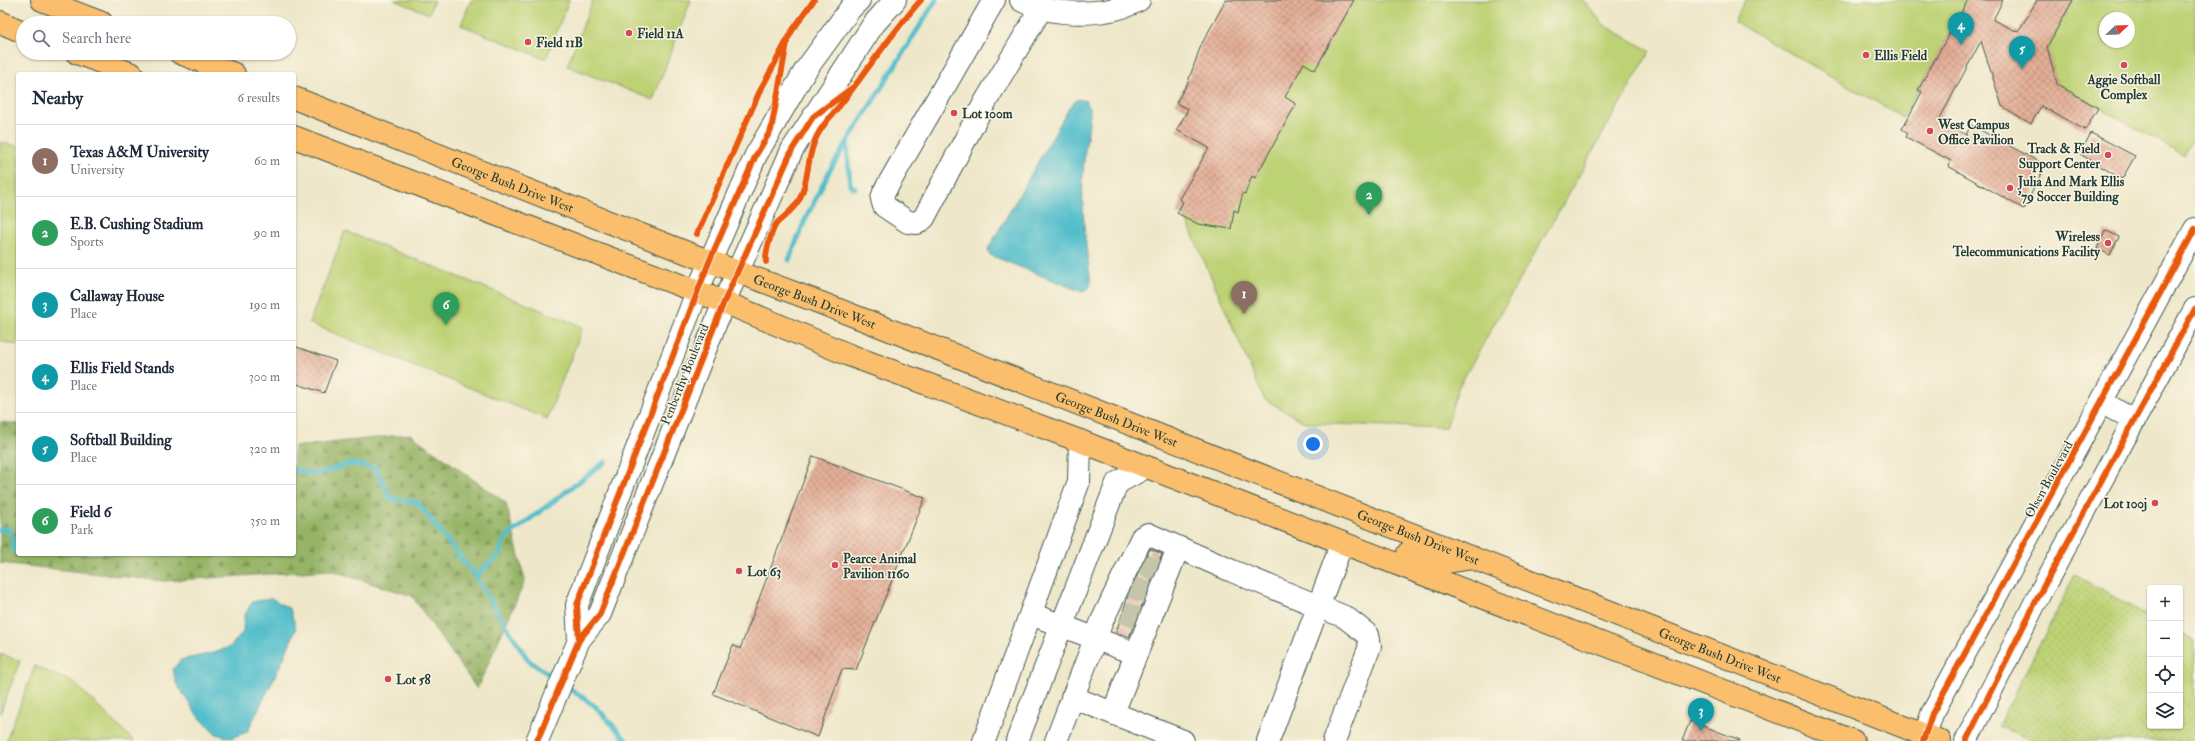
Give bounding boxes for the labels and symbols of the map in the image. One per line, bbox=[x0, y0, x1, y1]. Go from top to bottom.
pin: 4 bbox=[1948, 12, 1974, 45]
north arrow bbox=[2099, 12, 2135, 48]
place label: Field 11A bbox=[637, 26, 685, 42]
marker: Field 11A bbox=[624, 28, 634, 38]
place label: Field 11B bbox=[536, 35, 583, 51]
pin: 5 bbox=[2009, 36, 2035, 69]
marker: Field 11B bbox=[523, 37, 533, 47]
place label: Ellis Field bbox=[1874, 48, 1928, 64]
marker: Ellis Field bbox=[1861, 50, 1871, 60]
marker: Aggie Softball Complex bbox=[2119, 60, 2129, 70]
place label: Aggie Softball Complex bbox=[2087, 72, 2161, 104]
place label: Lot 100m bbox=[962, 106, 1014, 122]
marker: Lot 100m bbox=[949, 108, 959, 118]
place label: West Campus Office Pavilion bbox=[1937, 117, 2014, 148]
marker: West Campus Office Pavilion bbox=[1925, 126, 1935, 136]
place label: Track & Field Support Center bbox=[2019, 141, 2101, 173]
marker: Track & Field Support Center bbox=[2103, 150, 2113, 160]
street label: George Bush Drive West bbox=[449, 154, 576, 216]
place label: Julia And Mark Ellis '79 Soccer Building bbox=[2017, 174, 2125, 206]
pin: 2 bbox=[1356, 182, 1382, 215]
marker: Julia And Mark Ellis '79 Soccer Building bbox=[2005, 183, 2015, 193]
place label: Wireless Telecommunications Facility bbox=[1952, 229, 2101, 261]
marker: Wireless Telecommunications Facility bbox=[2103, 238, 2113, 248]
street label: George Bush Drive West bbox=[751, 271, 878, 333]
pin: 1 bbox=[1231, 281, 1257, 314]
pin: 6 bbox=[433, 292, 459, 325]
street label: Penberthy Boulevard bbox=[657, 321, 714, 428]
street label: George Bush Drive West bbox=[1053, 388, 1180, 451]
your location bbox=[1303, 434, 1323, 454]
street label: Olsen Boulevard bbox=[2021, 438, 2077, 521]
place label: Lot 100j bbox=[2103, 496, 2147, 512]
marker: Lot 100j bbox=[2150, 498, 2160, 508]
street label: George Bush Drive West bbox=[1355, 507, 1481, 569]
place label: Pearce Animal Pavilion 1160 bbox=[843, 551, 917, 582]
marker: Pearce Animal Pavilion 1160 bbox=[830, 560, 840, 570]
place label: Lot 63 bbox=[747, 564, 781, 580]
marker: Lot 63 bbox=[734, 566, 744, 576]
street label: George Bush Drive West bbox=[1656, 625, 1783, 687]
place label: Lot 58 bbox=[396, 672, 431, 688]
marker: Lot 58 bbox=[383, 674, 393, 684]
pin: 3 bbox=[1688, 698, 1714, 731]

